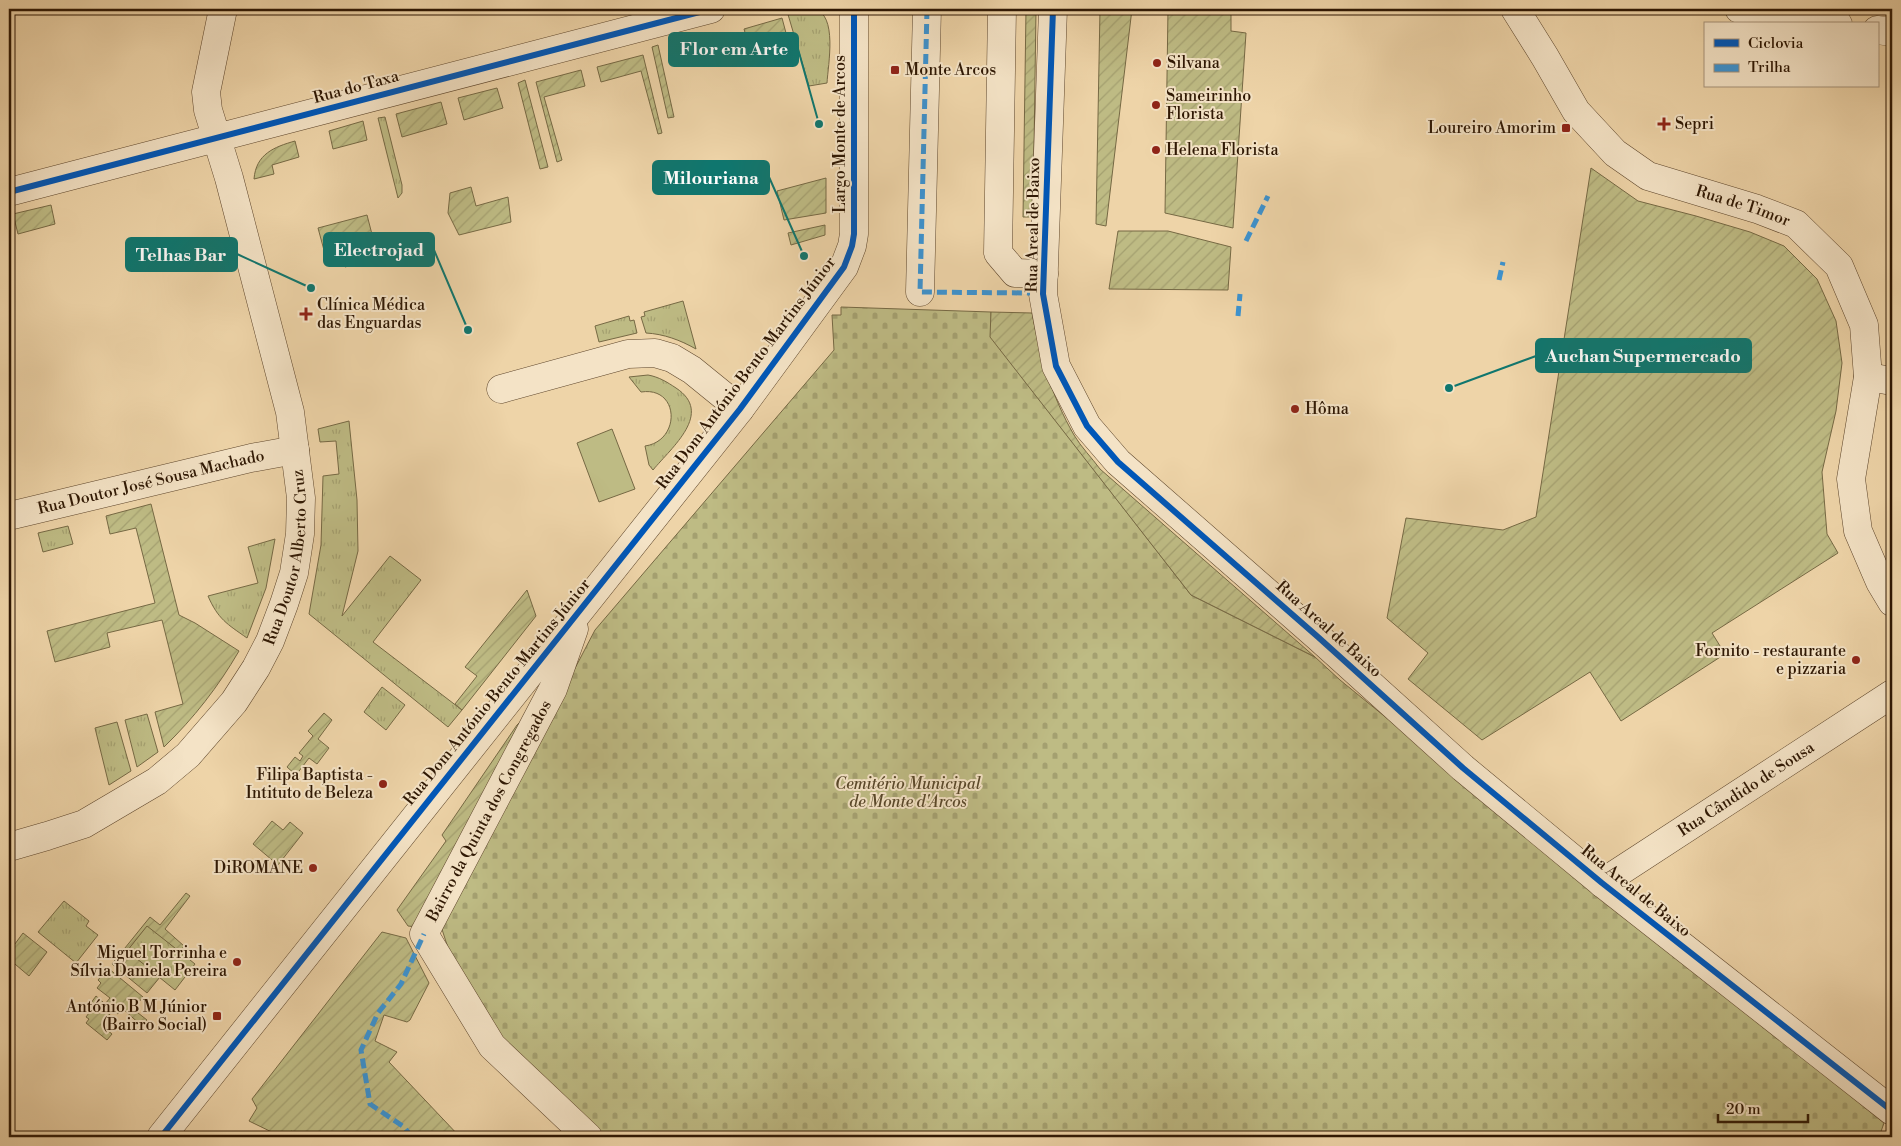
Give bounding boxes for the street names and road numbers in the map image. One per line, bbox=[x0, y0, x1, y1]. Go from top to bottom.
street label: Largo Monte de Arcos bbox=[830, 55, 850, 213]
street label: Rua do Taxa bbox=[311, 66, 402, 108]
street label: Rua Areal de Baixo bbox=[1022, 157, 1044, 293]
street label: Rua de Timor bbox=[1693, 181, 1793, 231]
street label: Rua Dom António Bento Martins Júnior bbox=[652, 253, 840, 493]
street label: Rua Doutor José Sousa Machado bbox=[35, 446, 266, 519]
street label: Rua Doutor Alberto Cruz bbox=[259, 468, 311, 648]
street label: Rua Dom António Bento Martins Júnior bbox=[399, 574, 595, 809]
street label: Rua Areal de Baixo bbox=[1272, 576, 1386, 682]
street label: Bairro da Quinta dos Congregados bbox=[421, 697, 556, 926]
street label: Rua Cândido de Sousa bbox=[1674, 737, 1819, 841]
street label: Rua Areal de Baixo bbox=[1577, 841, 1695, 941]

